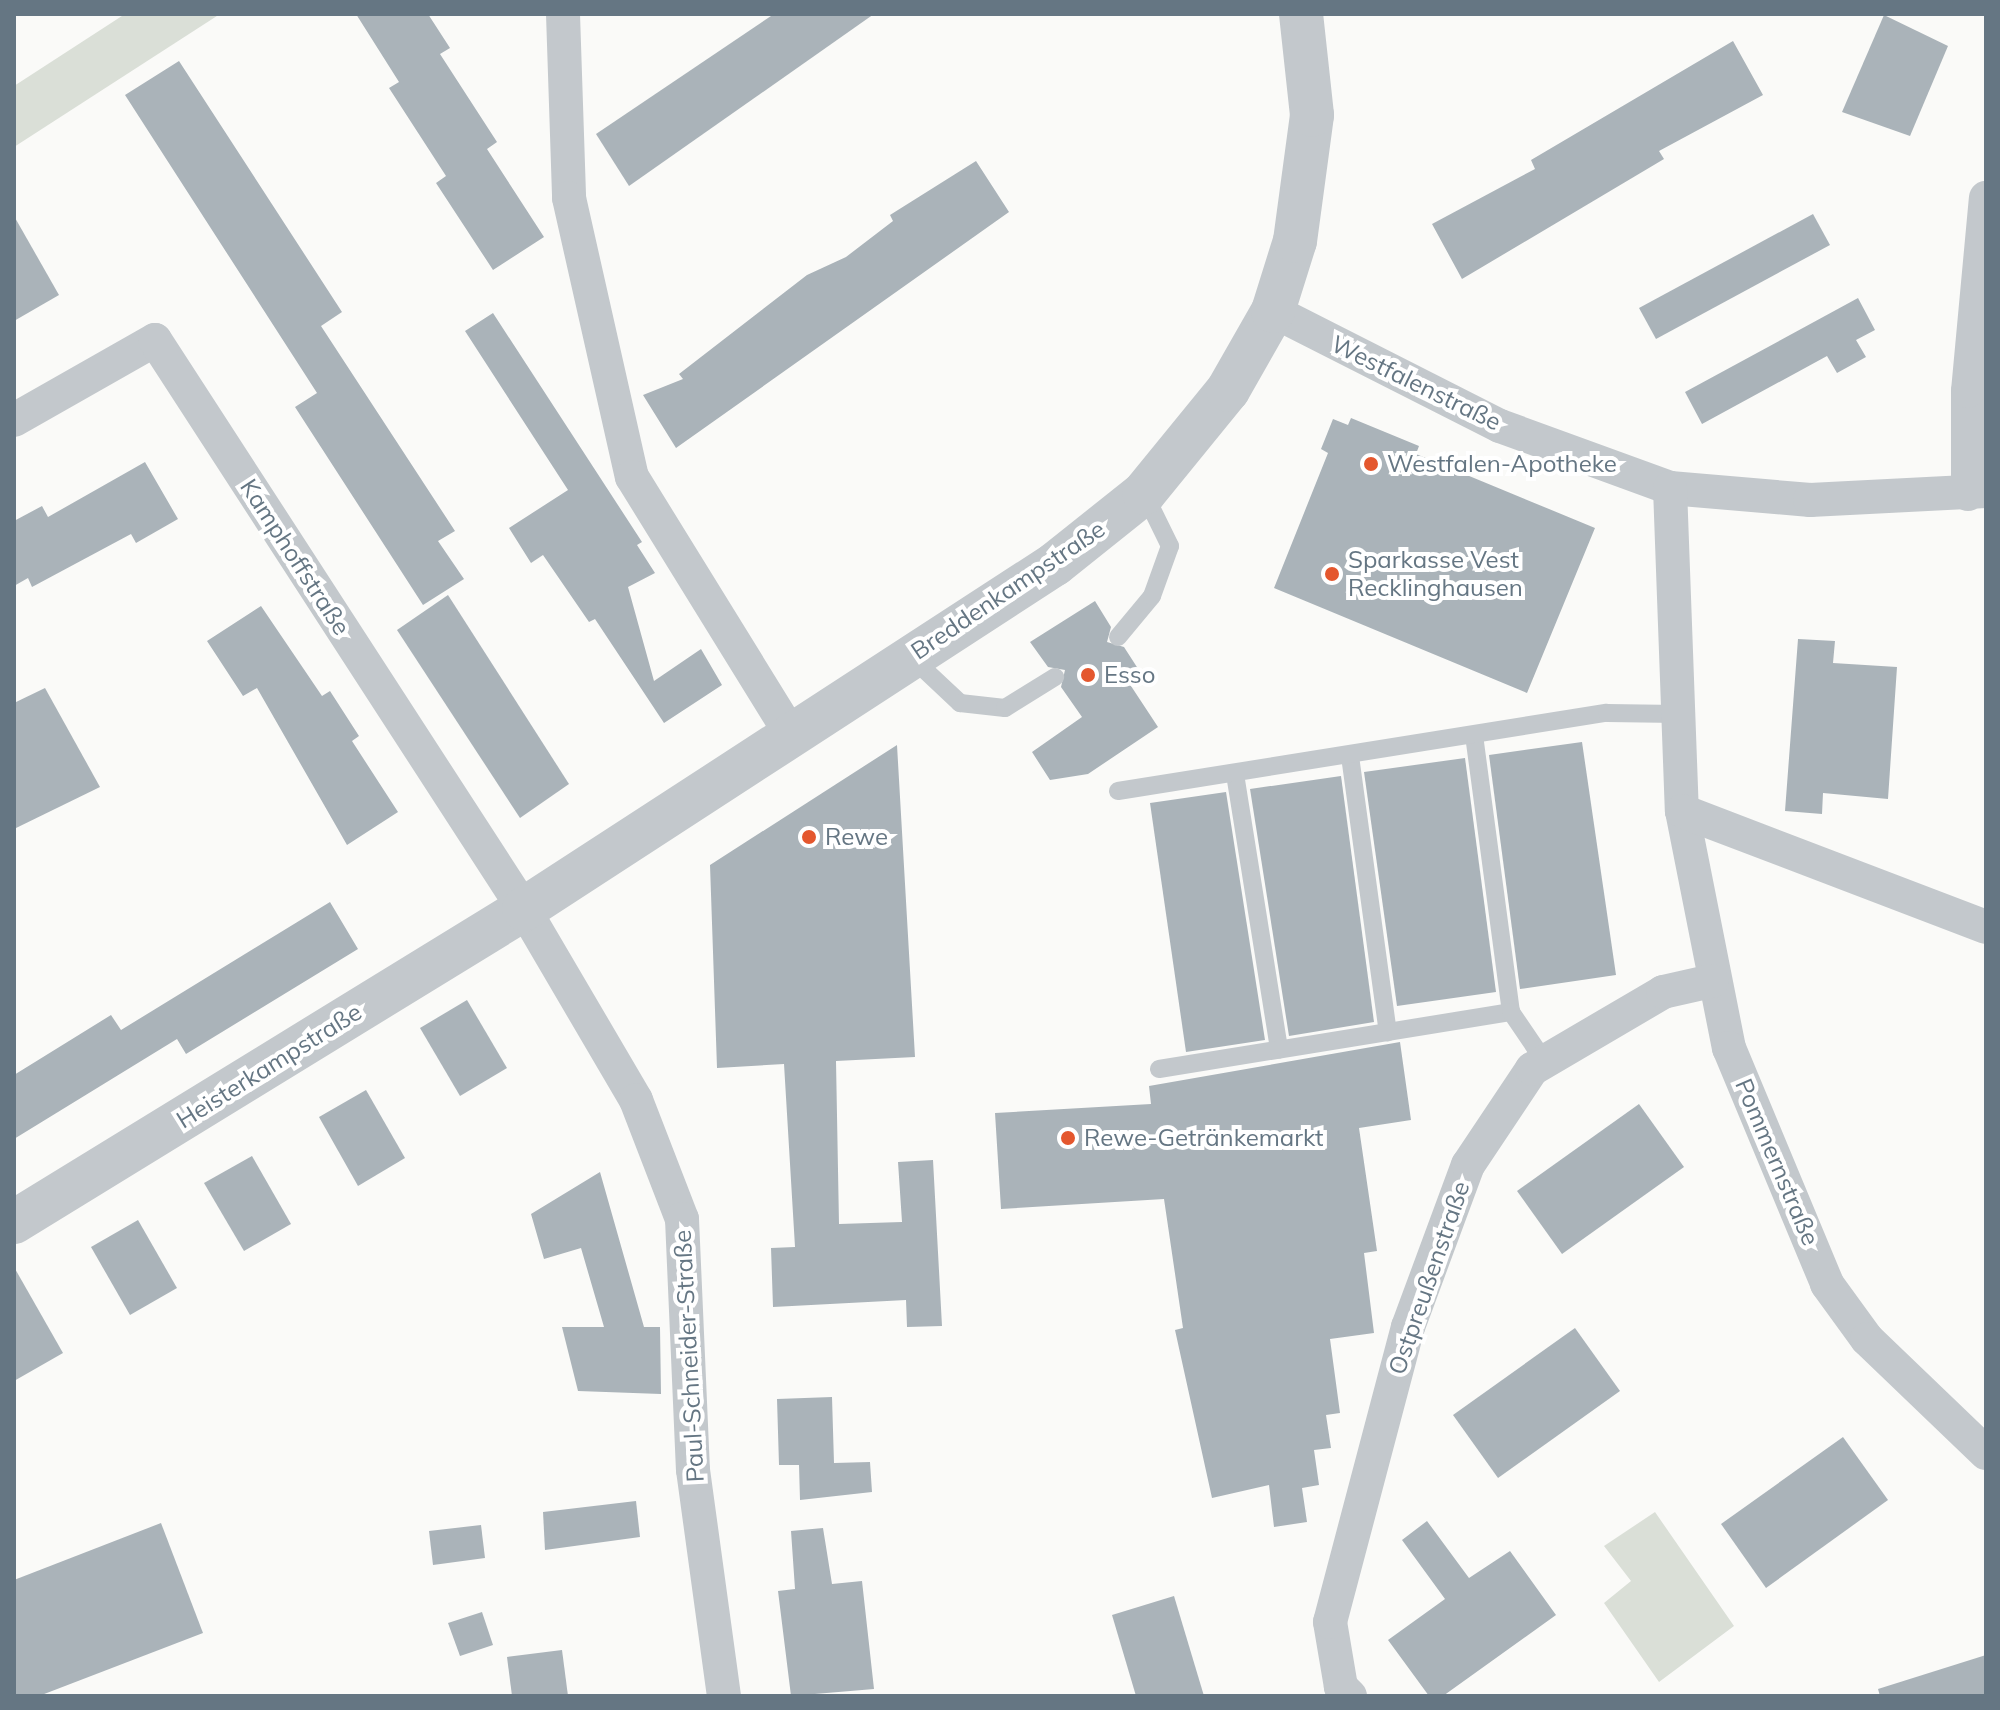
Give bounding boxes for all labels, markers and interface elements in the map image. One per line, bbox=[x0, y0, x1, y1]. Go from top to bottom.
street label: Westfalenstraße bbox=[1326, 329, 1506, 437]
place label: Westfalen-Apotheke bbox=[1387, 450, 1617, 478]
marker: Westfalen-Apotheke bbox=[1362, 455, 1380, 473]
street label: Kamphoffstraße bbox=[234, 474, 356, 640]
street label: Breddenkampstraße bbox=[906, 514, 1110, 666]
place label: Sparkasse Vest Recklinghausen bbox=[1348, 546, 1523, 602]
marker: Sparkasse Vest Recklinghausen bbox=[1323, 565, 1341, 583]
place label: Esso bbox=[1104, 661, 1155, 689]
marker: Esso bbox=[1079, 666, 1097, 684]
place label: Rewe bbox=[825, 823, 888, 851]
marker: Rewe bbox=[800, 828, 818, 846]
street label: Heisterkampstraße bbox=[171, 997, 367, 1135]
street label: Pommernstraße bbox=[1729, 1074, 1825, 1250]
place label: Rewe-Getränkemarkt bbox=[1084, 1124, 1323, 1152]
marker: Rewe-Getränkemarkt bbox=[1059, 1129, 1077, 1147]
street label: Ostpreußenstraße bbox=[1382, 1178, 1476, 1378]
street label: Paul-Schneider-Straße bbox=[668, 1229, 710, 1483]

